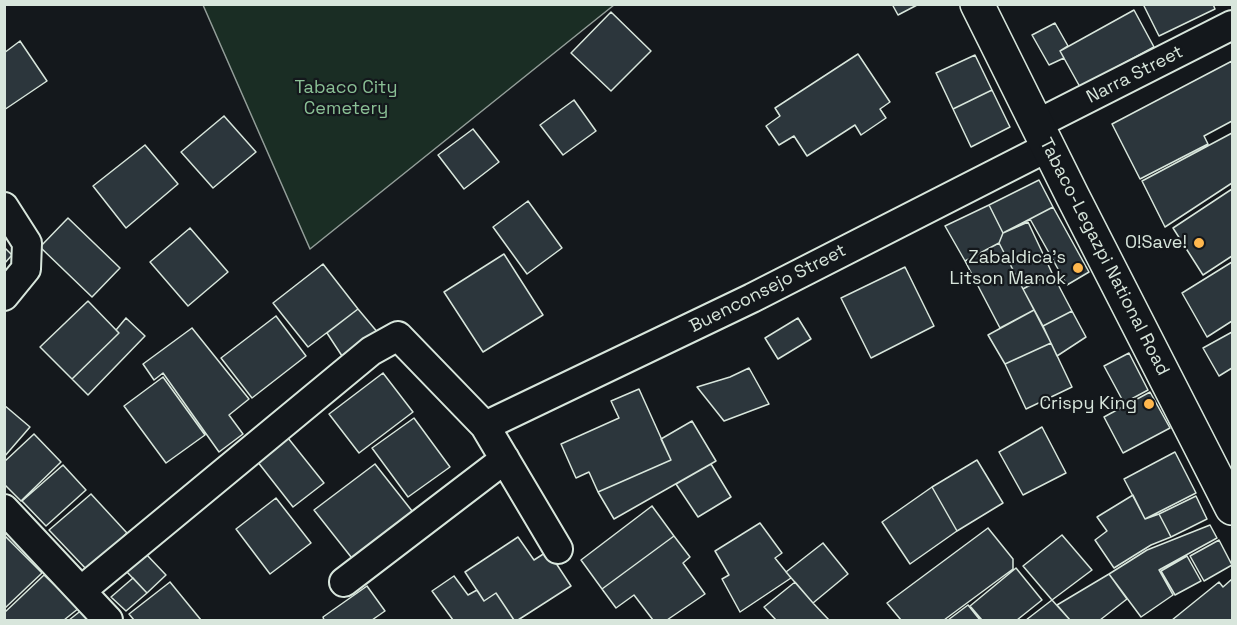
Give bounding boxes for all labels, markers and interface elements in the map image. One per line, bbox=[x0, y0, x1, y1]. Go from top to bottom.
street label: Narra Street bbox=[1083, 41, 1187, 109]
park label: Tabaco City Cemetery bbox=[295, 77, 397, 119]
street label: Tabaco-Legazpi National Road bbox=[1035, 135, 1173, 379]
place label: O!Save! bbox=[1125, 232, 1187, 254]
marker: O!Save! bbox=[1192, 236, 1206, 250]
street label: Buenconsejo Street bbox=[686, 240, 850, 338]
place label: Zabaldica's Litson Manok bbox=[949, 247, 1066, 290]
marker: Zabaldica's Litson Manok bbox=[1071, 261, 1085, 275]
place label: Crispy King bbox=[1040, 393, 1137, 415]
marker: Crispy King bbox=[1142, 397, 1156, 411]

